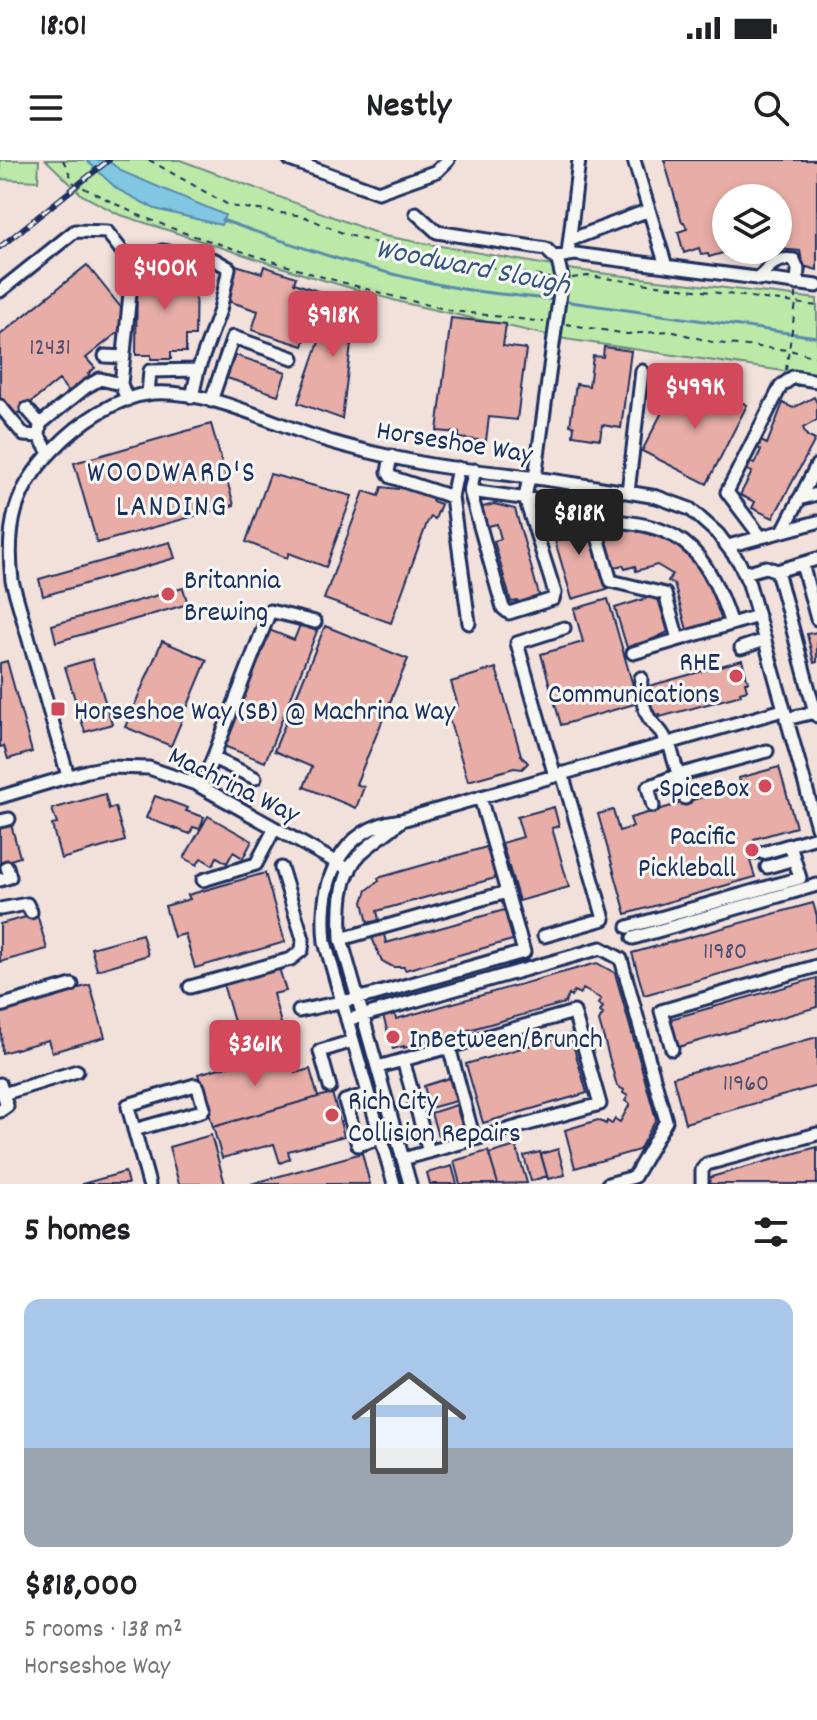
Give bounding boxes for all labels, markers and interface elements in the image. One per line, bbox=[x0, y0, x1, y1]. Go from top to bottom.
text: 18:01 bbox=[40, 7, 87, 50]
text: Nestly bbox=[366, 82, 451, 134]
icon: menu bbox=[24, 86, 68, 130]
icon: search bbox=[749, 86, 793, 130]
map controls bbox=[712, 184, 792, 264]
button: layers bbox=[712, 184, 792, 264]
water label: Woodward Slough bbox=[371, 230, 574, 310]
pin: $400K bbox=[109, 244, 221, 312]
text: $400K bbox=[133, 251, 197, 288]
pin: $918K bbox=[277, 291, 389, 359]
text: $918K bbox=[306, 298, 360, 335]
house number: 12431 bbox=[29, 332, 71, 366]
pin: $499K bbox=[639, 363, 751, 431]
text: $499K bbox=[665, 370, 725, 407]
street label: Horseshoe Way bbox=[373, 413, 536, 477]
district label: WOODWARD'S LANDING bbox=[87, 454, 257, 531]
pin: $818K bbox=[523, 489, 635, 557]
text: $818K bbox=[553, 496, 605, 533]
place label: Britannia Brewing bbox=[184, 563, 281, 635]
marker: Britannia Brewing bbox=[159, 585, 177, 603]
place label: RHE Communications bbox=[548, 645, 720, 717]
marker: RHE Communications bbox=[727, 667, 745, 685]
place label: Horseshoe Way (SB) @ Machrina Way bbox=[74, 694, 456, 734]
marker: Horseshoe Way (SB) @ Machrina Way bbox=[49, 700, 67, 718]
street label: Machrina Way bbox=[160, 738, 306, 837]
place label: SpiceBox bbox=[659, 771, 749, 811]
marker: SpiceBox bbox=[756, 777, 774, 795]
place label: Pacific Pickleball bbox=[638, 819, 736, 891]
marker: Pacific Pickleball bbox=[743, 841, 761, 859]
house number: 11980 bbox=[703, 936, 747, 970]
pin: $361K bbox=[199, 1020, 311, 1088]
place label: InBetween/Brunch bbox=[409, 1022, 603, 1062]
text: $361K bbox=[227, 1027, 283, 1064]
marker: InBetween/Brunch bbox=[384, 1028, 402, 1046]
house number: 11960 bbox=[723, 1068, 769, 1102]
place label: Rich City Collision Repairs bbox=[348, 1084, 521, 1156]
marker: Rich City Collision Repairs bbox=[323, 1106, 341, 1124]
text: 5 homes bbox=[24, 1208, 131, 1257]
icon: filters bbox=[749, 1210, 793, 1254]
icon: home bbox=[337, 1351, 481, 1495]
text: $818,000 bbox=[24, 1563, 138, 1612]
text: 5 rooms · 138 m² bbox=[24, 1612, 182, 1649]
text: Horseshoe Way bbox=[24, 1649, 170, 1686]

